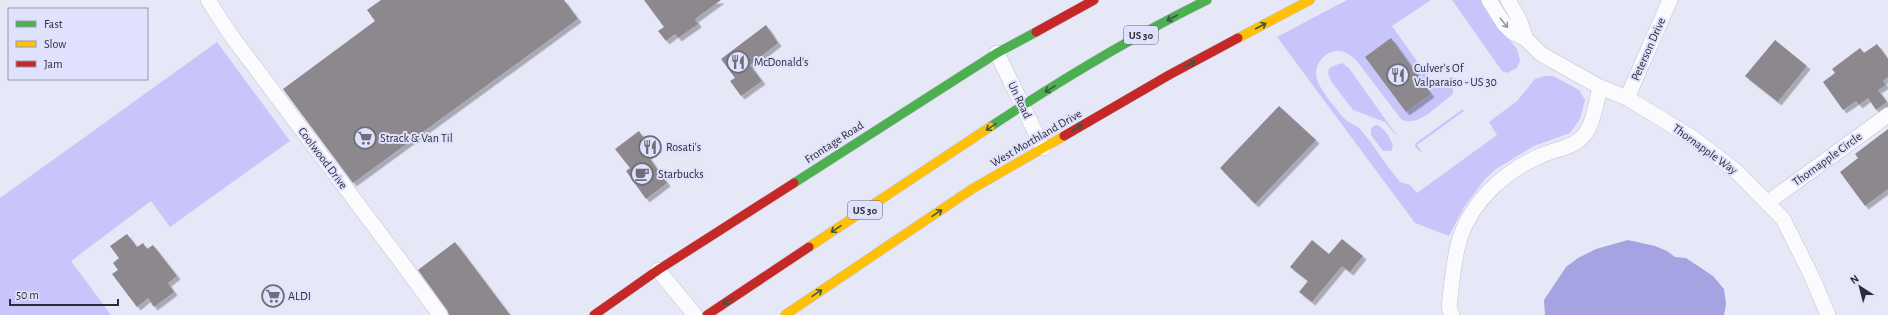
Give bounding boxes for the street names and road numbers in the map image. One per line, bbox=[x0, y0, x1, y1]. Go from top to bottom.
street label: Peterson Drive bbox=[1629, 16, 1667, 82]
road number: US 30 bbox=[1124, 26, 1158, 44]
street label: Un Road bbox=[1006, 80, 1034, 120]
street label: West Morthland Drive bbox=[989, 107, 1083, 169]
street label: Frontage Road bbox=[803, 119, 865, 165]
street label: Thornapple Way bbox=[1670, 122, 1740, 177]
street label: Coolwood Drive bbox=[296, 125, 350, 191]
street label: Thornapple Circle bbox=[1790, 130, 1864, 188]
road number: US 30 bbox=[848, 201, 882, 219]

